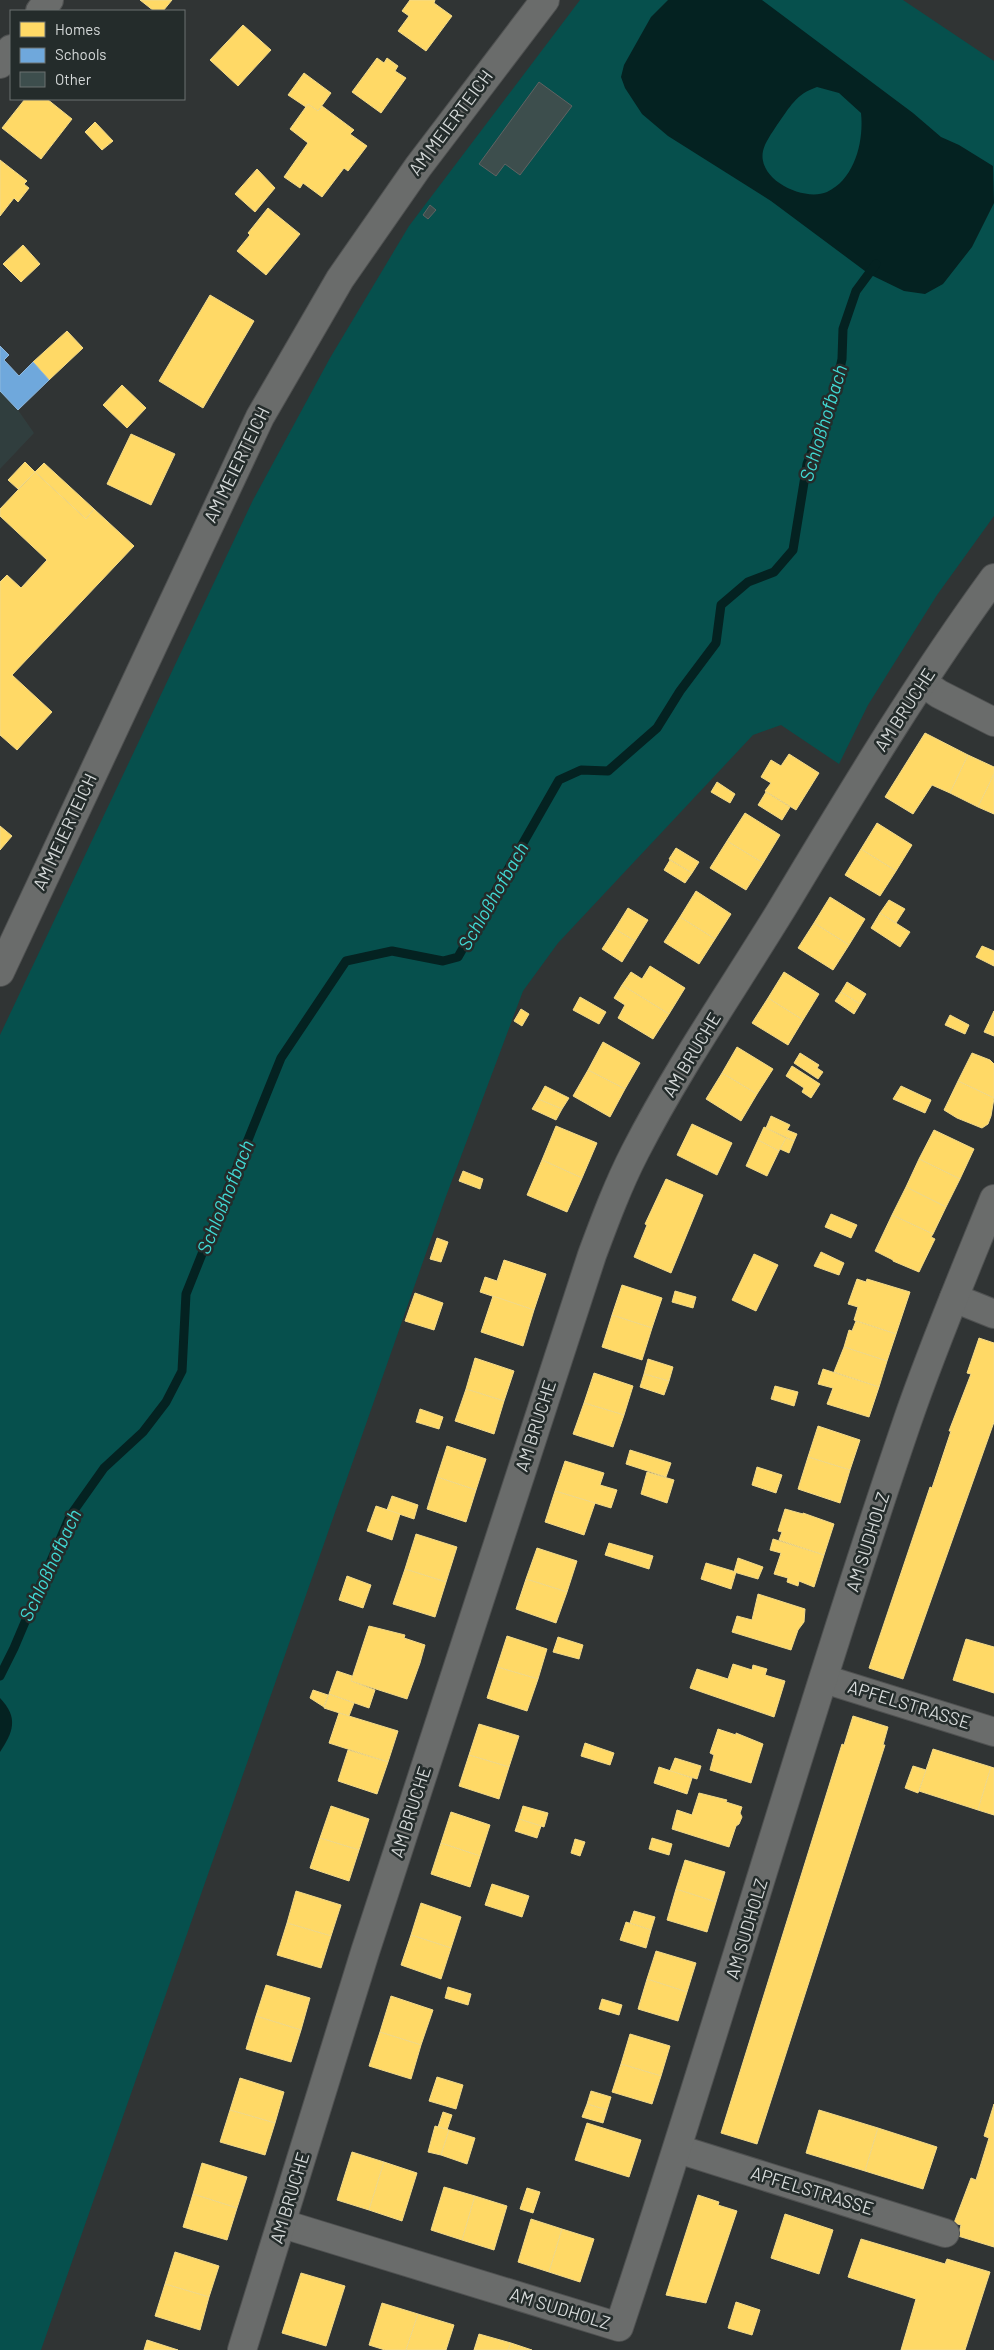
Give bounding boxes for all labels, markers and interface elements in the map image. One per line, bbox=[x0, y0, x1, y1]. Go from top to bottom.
legend bbox=[10, 10, 185, 100]
text: Homes bbox=[55, 20, 100, 38]
text: Schools bbox=[55, 45, 107, 63]
street label: AM MEIERTEICH bbox=[403, 65, 497, 179]
text: Other bbox=[55, 70, 92, 88]
water label: Schloßhofbach bbox=[794, 362, 851, 484]
street label: AM MEIERTEICH bbox=[199, 403, 274, 526]
street label: AM BRUCHE bbox=[869, 664, 939, 755]
street label: AM MEIERTEICH bbox=[27, 770, 101, 893]
water label: Schloßhofbach bbox=[452, 838, 533, 954]
street label: AM BRUCHE bbox=[657, 1008, 725, 1101]
water label: Schloßhofbach bbox=[191, 1136, 258, 1257]
street label: AM BRUCHE bbox=[510, 1377, 560, 1474]
street label: AM SUDHOLZ bbox=[841, 1489, 894, 1594]
water label: Schloßhofbach bbox=[14, 1505, 86, 1624]
street label: APFELSTRASSE bbox=[845, 1675, 973, 1733]
street label: AM BRUCHE bbox=[385, 1763, 435, 1860]
street label: AM SUDHOLZ bbox=[720, 1876, 772, 1982]
street label: AM BRUCHE bbox=[265, 2149, 313, 2246]
street label: APFELSTRASSE bbox=[748, 2161, 876, 2219]
street label: AM SUDHOLZ bbox=[507, 2282, 613, 2334]

